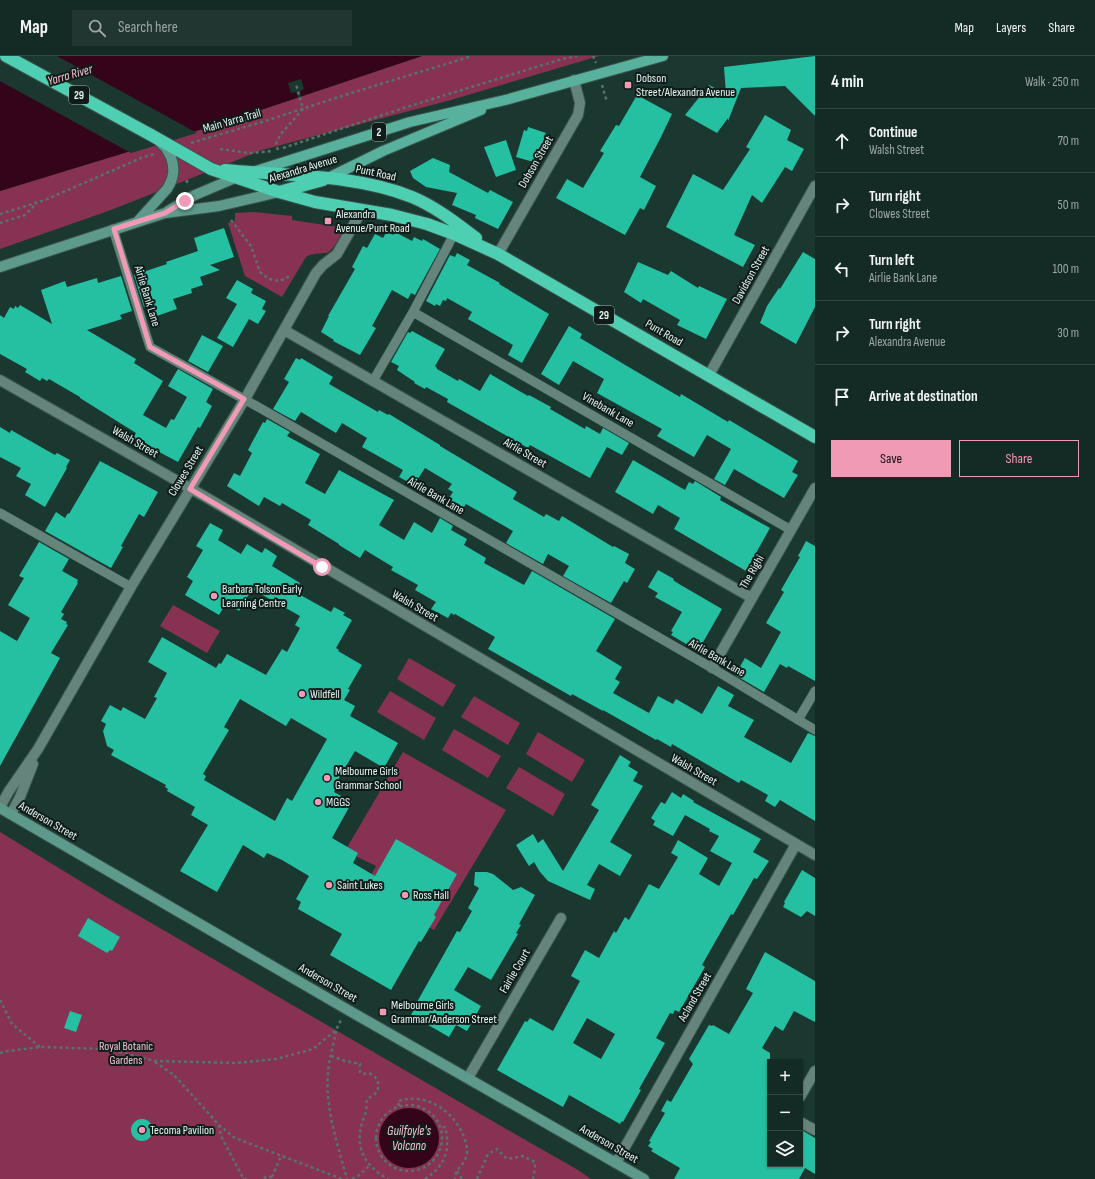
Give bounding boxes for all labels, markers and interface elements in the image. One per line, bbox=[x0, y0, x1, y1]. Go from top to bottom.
search box bbox=[72, 10, 352, 46]
text: Map bbox=[20, 16, 48, 39]
icon: search bbox=[86, 17, 108, 39]
text: Search here bbox=[118, 18, 178, 37]
text: Map bbox=[954, 19, 974, 36]
text: Layers bbox=[996, 19, 1026, 36]
text: Share bbox=[1048, 19, 1075, 36]
water label: Yarra River bbox=[46, 61, 96, 89]
place label: Dobson Street/Alexandra Avenue bbox=[636, 71, 735, 100]
text: 4 min bbox=[831, 72, 864, 92]
text: Walk · 250 m bbox=[1025, 74, 1079, 90]
marker: Dobson Street/Alexandra Avenue bbox=[623, 80, 633, 90]
road number: 29 bbox=[69, 86, 89, 104]
street label: Main Yarra Trail bbox=[201, 106, 263, 136]
road number: 2 bbox=[372, 123, 386, 141]
text: Continue bbox=[869, 123, 918, 142]
icon: ahead bbox=[831, 130, 853, 152]
street label: Dobson Street bbox=[515, 133, 557, 191]
text: 70 m bbox=[1058, 133, 1079, 149]
text: Walsh Street bbox=[869, 142, 924, 158]
street label: Alexandra Avenue bbox=[266, 151, 339, 187]
street label: Punt Road bbox=[354, 161, 398, 185]
text: Turn right bbox=[869, 187, 921, 206]
route end bbox=[176, 192, 194, 210]
icon: right bbox=[831, 194, 853, 216]
text: 50 m bbox=[1058, 197, 1079, 213]
text: Clowes Street bbox=[869, 206, 930, 222]
place label: Alexandra Avenue/Punt Road bbox=[335, 207, 410, 236]
marker: Alexandra Avenue/Punt Road bbox=[323, 216, 333, 226]
street label: Davidson Street bbox=[729, 243, 773, 307]
text: Turn left bbox=[869, 251, 914, 270]
icon: left bbox=[831, 258, 853, 280]
text: 100 m bbox=[1052, 261, 1079, 277]
street label: Airlie Bank Lane bbox=[130, 263, 163, 328]
text: Airlie Bank Lane bbox=[869, 270, 937, 286]
road number: 29 bbox=[594, 306, 614, 324]
text: Turn right bbox=[869, 315, 921, 334]
street label: Punt Road bbox=[643, 316, 685, 350]
icon: right bbox=[831, 322, 853, 344]
text: 30 m bbox=[1057, 325, 1079, 341]
text: Alexandra Avenue bbox=[869, 334, 945, 350]
icon: arrive bbox=[831, 386, 853, 408]
text: Arrive at destination bbox=[869, 387, 978, 406]
street label: Vinebank Lane bbox=[579, 389, 637, 431]
street label: Walsh Street bbox=[109, 423, 161, 461]
street label: Airlie Street bbox=[500, 434, 550, 472]
button: Save bbox=[831, 440, 951, 477]
button: Share bbox=[959, 440, 1079, 477]
street label: Clowes Street bbox=[165, 443, 207, 499]
street label: Airlie Bank Lane bbox=[404, 473, 467, 518]
street label: The Righi bbox=[736, 552, 768, 592]
route start bbox=[313, 558, 331, 576]
place label: Barbara Tolson Early Learning Centre bbox=[222, 582, 302, 611]
street label: Walsh Street bbox=[389, 587, 441, 625]
marker: Barbara Tolson Early Learning Centre bbox=[209, 591, 219, 601]
street label: Airlie Bank Lane bbox=[685, 635, 748, 680]
place label: Wildfell bbox=[310, 687, 340, 702]
marker: Wildfell bbox=[297, 689, 307, 699]
street label: Walsh Street bbox=[668, 751, 720, 789]
place label: Melbourne Girls Grammar School bbox=[335, 764, 402, 793]
marker: Melbourne Girls Grammar School bbox=[322, 773, 332, 783]
place label: MGGS bbox=[326, 795, 350, 810]
marker: MGGS bbox=[313, 797, 323, 807]
street label: Anderson Street bbox=[15, 798, 80, 844]
place label: Saint Lukes bbox=[337, 878, 383, 893]
marker: Saint Lukes bbox=[324, 880, 334, 890]
place label: Ross Hall bbox=[413, 888, 449, 903]
marker: Ross Hall bbox=[400, 890, 410, 900]
street label: Fairlie Court bbox=[496, 946, 534, 996]
street label: Anderson Street bbox=[295, 960, 360, 1006]
street label: Acland Street bbox=[674, 969, 715, 1025]
place label: Melbourne Girls Grammar/Anderson Street bbox=[391, 998, 497, 1027]
marker: Melbourne Girls Grammar/Anderson Street bbox=[378, 1007, 388, 1017]
park label: Royal Botanic Gardens bbox=[99, 1039, 153, 1068]
map controls bbox=[767, 1059, 803, 1167]
button: + bbox=[767, 1059, 803, 1095]
button: − bbox=[767, 1095, 803, 1131]
street label: Anderson Street bbox=[576, 1121, 641, 1167]
place label: Tecoma Pavilion bbox=[150, 1123, 214, 1138]
water label: Guilfoyle's Volcano bbox=[387, 1123, 431, 1154]
marker: Tecoma Pavilion bbox=[137, 1125, 147, 1135]
button: layers bbox=[767, 1131, 803, 1167]

